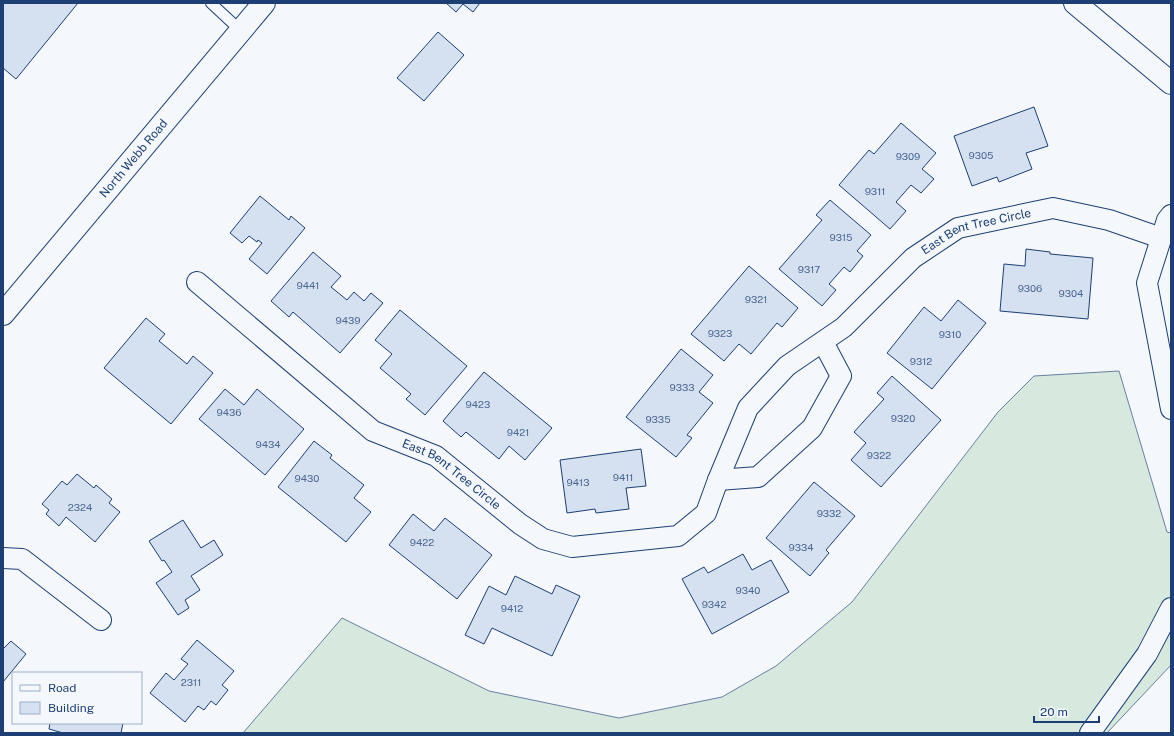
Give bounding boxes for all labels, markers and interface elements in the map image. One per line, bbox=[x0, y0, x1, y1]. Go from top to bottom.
street label: North Webb Road bbox=[97, 117, 170, 200]
house number: 9305 bbox=[969, 149, 993, 161]
house number: 9309 bbox=[896, 150, 920, 162]
house number: 9311 bbox=[865, 185, 885, 197]
street label: East Bent Tree Circle bbox=[919, 206, 1033, 257]
house number: 9315 bbox=[830, 231, 852, 243]
house number: 9317 bbox=[798, 263, 820, 275]
house number: 9441 bbox=[297, 279, 319, 291]
house number: 9306 bbox=[1018, 282, 1042, 294]
house number: 9304 bbox=[1059, 287, 1083, 299]
house number: 9321 bbox=[745, 293, 767, 305]
house number: 9439 bbox=[336, 314, 361, 326]
house number: 9323 bbox=[708, 327, 732, 339]
house number: 9310 bbox=[939, 328, 961, 340]
house number: 9312 bbox=[910, 355, 932, 367]
house number: 9333 bbox=[670, 381, 694, 393]
house number: 9423 bbox=[466, 398, 490, 410]
house number: 9436 bbox=[217, 406, 241, 418]
house number: 9320 bbox=[891, 412, 915, 424]
house number: 9335 bbox=[645, 413, 671, 425]
house number: 9421 bbox=[507, 426, 529, 438]
street label: East Bent Tree Circle bbox=[400, 436, 504, 513]
house number: 9434 bbox=[255, 438, 281, 450]
house number: 9322 bbox=[867, 449, 891, 461]
house number: 9411 bbox=[613, 471, 633, 483]
house number: 9430 bbox=[295, 472, 319, 484]
house number: 9413 bbox=[567, 476, 589, 488]
house number: 2324 bbox=[68, 501, 92, 513]
house number: 9332 bbox=[817, 507, 841, 519]
house number: 9422 bbox=[410, 536, 434, 548]
house number: 9334 bbox=[789, 541, 813, 553]
house number: 9340 bbox=[736, 584, 760, 596]
house number: 9342 bbox=[702, 598, 726, 610]
house number: 9412 bbox=[501, 602, 523, 614]
legend bbox=[12, 672, 142, 724]
house number: 2311 bbox=[181, 676, 201, 688]
text: Road bbox=[48, 681, 76, 695]
scale bar bbox=[1034, 698, 1099, 724]
text: Building bbox=[48, 701, 94, 715]
text: 20 m bbox=[1040, 705, 1068, 719]

